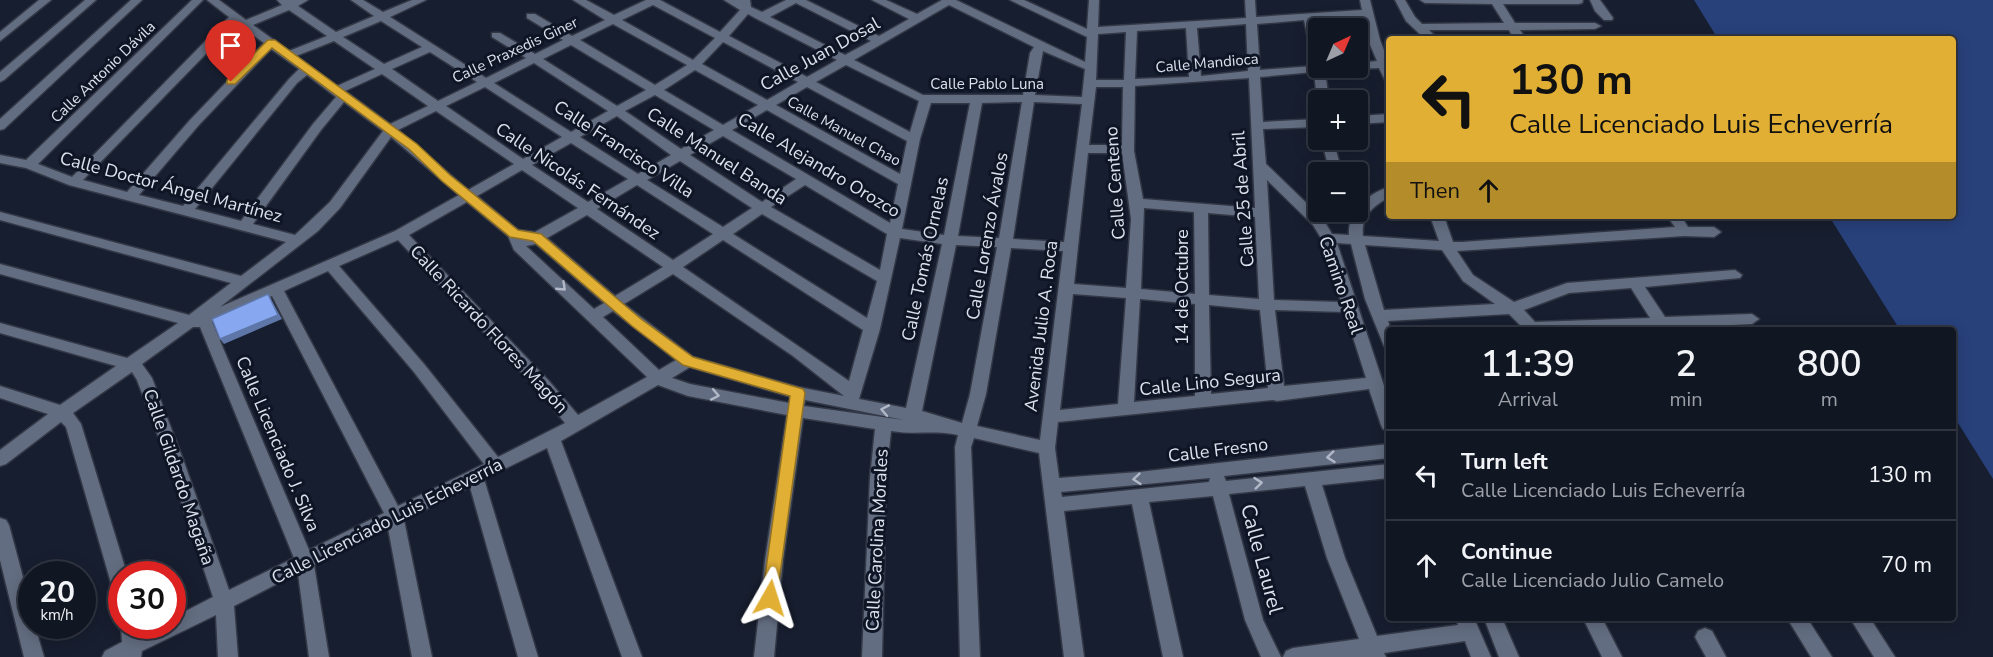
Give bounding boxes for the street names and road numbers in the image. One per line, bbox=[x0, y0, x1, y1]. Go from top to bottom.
street label: Calle Juan Dosal bbox=[756, 11, 885, 97]
street label: Calle Praxedis Giner bbox=[449, 12, 582, 88]
street label: Calle Antonio Dávila bbox=[46, 17, 160, 127]
street label: Calle Mandioca bbox=[1155, 49, 1259, 77]
street label: Calle Pablo Luna bbox=[930, 74, 1044, 94]
street label: Calle Manuel Chao bbox=[783, 91, 905, 171]
street label: Calle Francisco Villa bbox=[549, 95, 699, 203]
street label: Calle Manuel Banda bbox=[642, 102, 792, 210]
street label: Calle Alejandro Orozco bbox=[733, 107, 905, 223]
street label: Calle Nicolás Fernández bbox=[491, 117, 665, 245]
street label: Calle Centeno bbox=[1099, 126, 1131, 240]
street label: Calle 25 de Abril bbox=[1226, 129, 1260, 268]
street label: Calle Doctor Ángel Martínez bbox=[57, 146, 285, 228]
street label: Calle Lorenzo Ávalos bbox=[960, 150, 1014, 322]
street label: Calle Tomás Ornelas bbox=[896, 175, 954, 343]
street label: 14 de Octubre bbox=[1170, 229, 1194, 345]
street label: Camino Real bbox=[1313, 233, 1369, 338]
street label: Avenida Julio A. Roca bbox=[1019, 239, 1063, 413]
street label: Calle Ricardo Flores Magón bbox=[405, 240, 573, 418]
street label: Calle Licenciado J. Silva bbox=[230, 353, 326, 535]
street label: Calle Lino Segura bbox=[1138, 363, 1282, 401]
street label: Calle Gildardo Magaña bbox=[138, 386, 220, 568]
street label: Calle Fresno bbox=[1167, 432, 1269, 468]
street label: Calle Carolina Morales bbox=[860, 448, 894, 632]
street label: Calle Licenciado Luis Echeverría bbox=[267, 452, 507, 590]
street label: Calle Laurel bbox=[1234, 501, 1290, 618]

